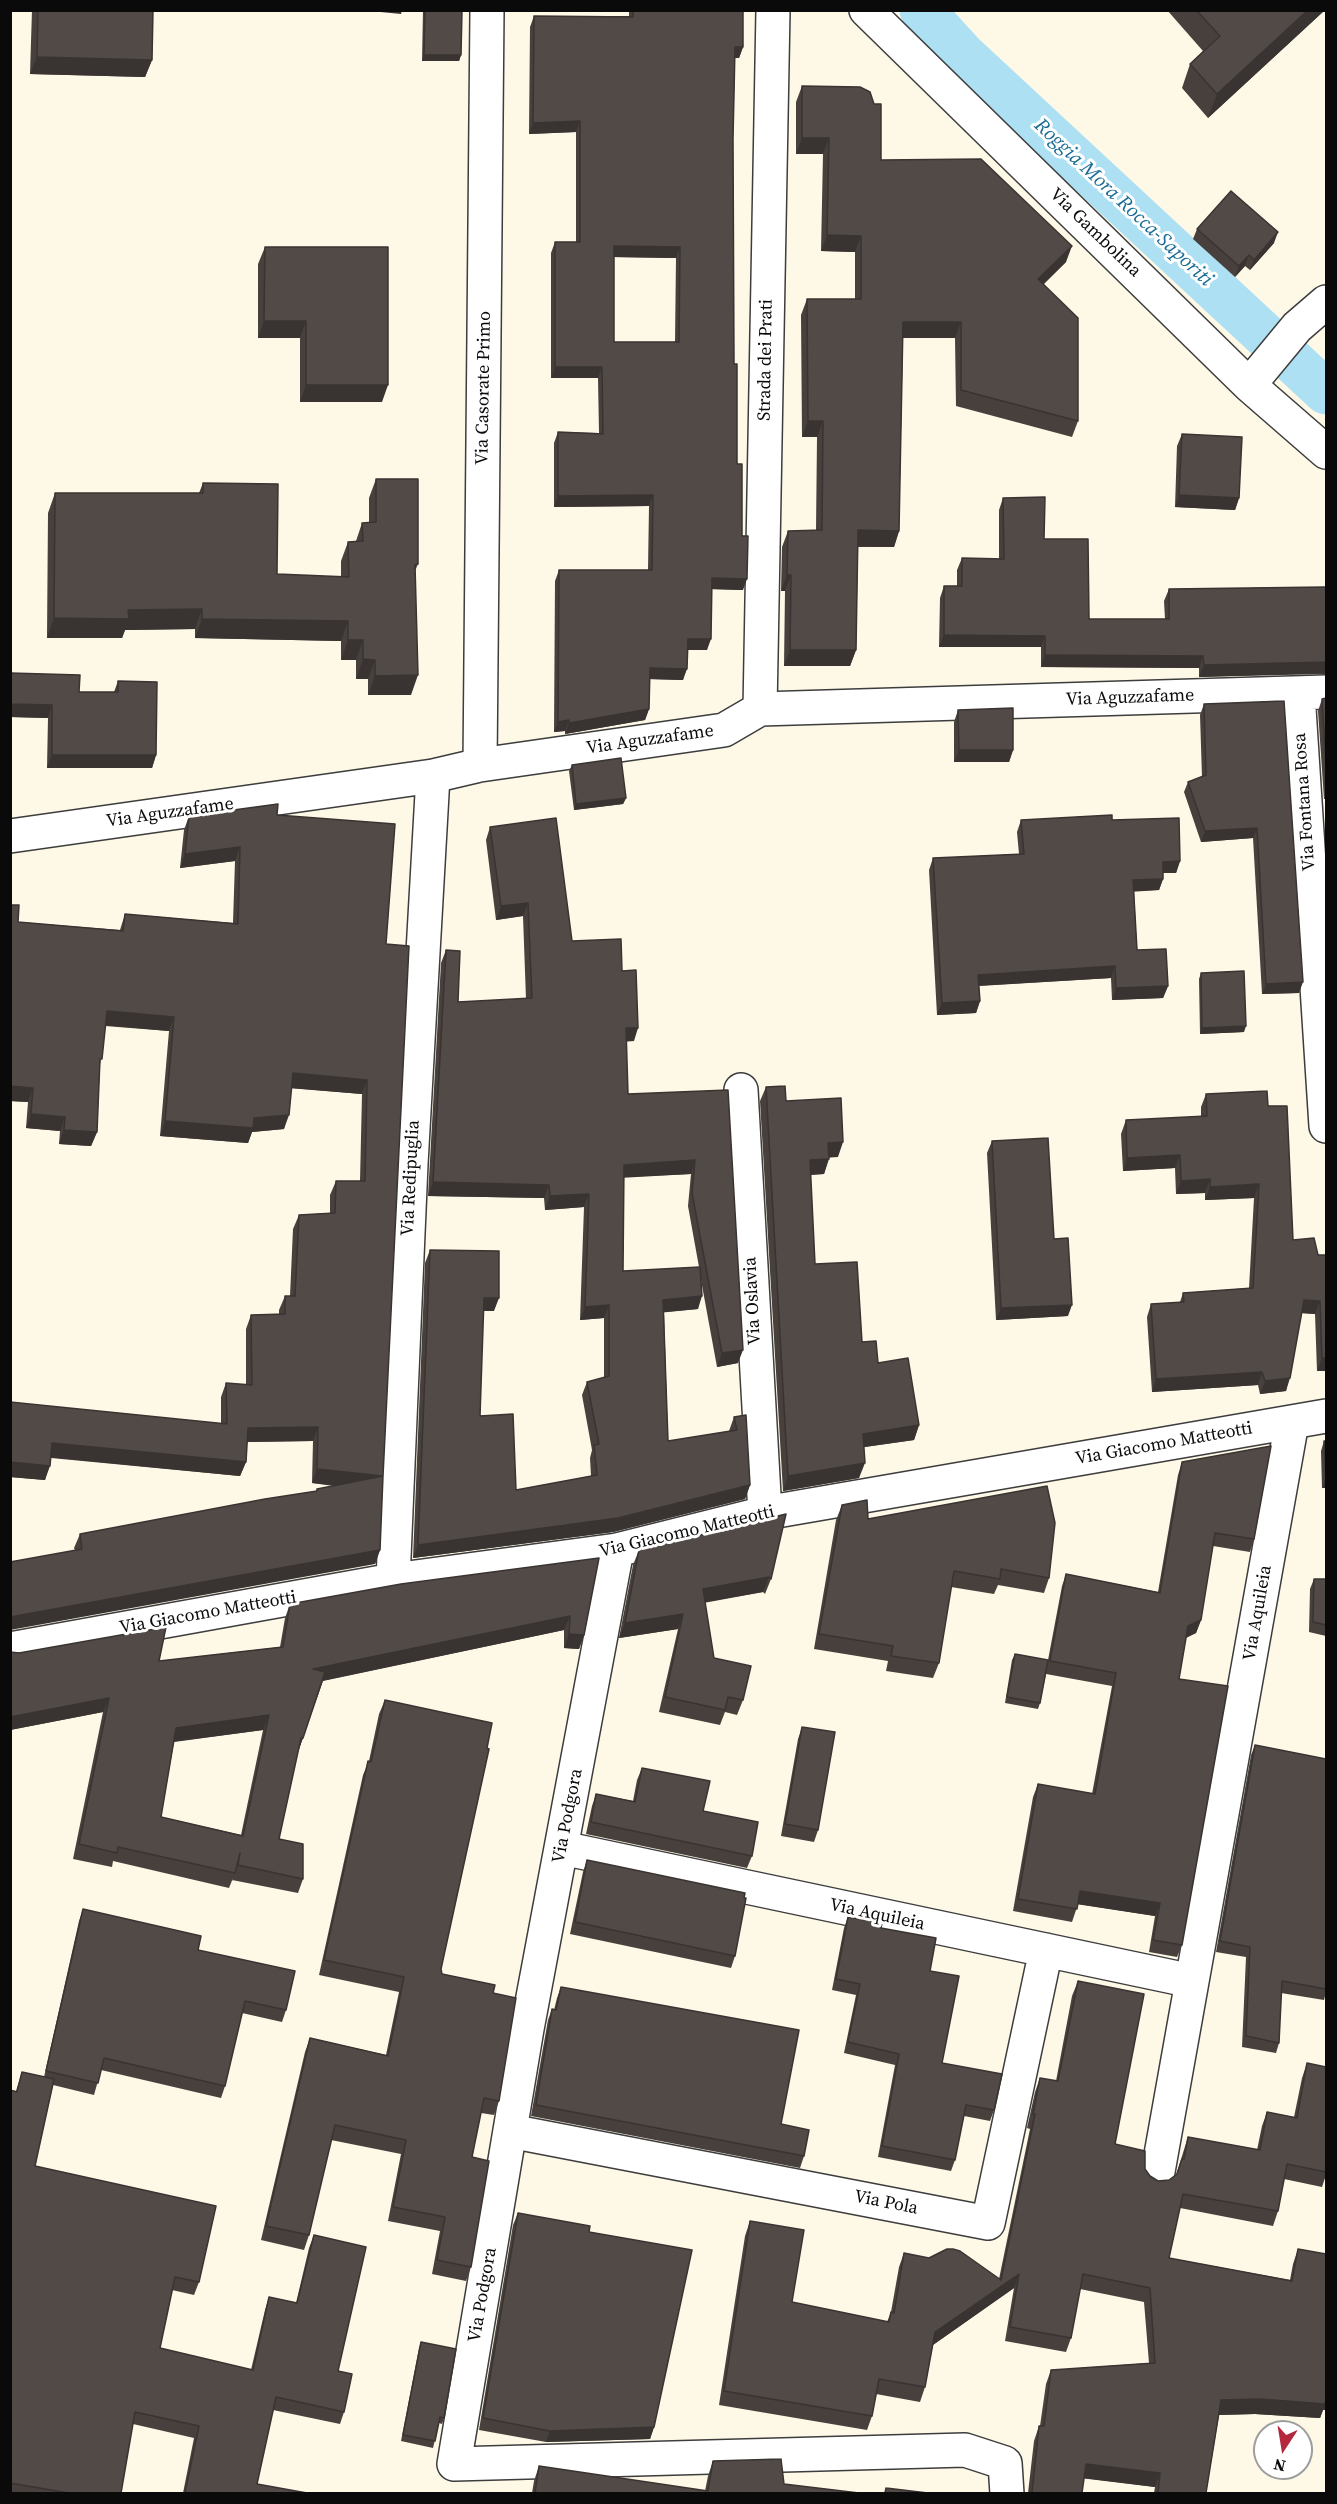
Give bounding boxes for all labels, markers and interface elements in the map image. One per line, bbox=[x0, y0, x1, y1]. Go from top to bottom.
water label: Roggia Mora Rocca-Saporiti bbox=[1029, 114, 1217, 292]
street label: Via Gambolina bbox=[1045, 184, 1145, 282]
street label: Strada dei Prati bbox=[754, 299, 778, 421]
street label: Via Casorate Primo bbox=[472, 311, 496, 465]
street label: Via Aguzzafame bbox=[1065, 685, 1195, 711]
street label: Via Aguzzafame bbox=[585, 720, 715, 760]
street label: Via Fontana Rosa bbox=[1289, 732, 1321, 872]
street label: Via Aguzzafame bbox=[105, 793, 235, 833]
street label: Via Redipuglia bbox=[397, 1119, 425, 1237]
street label: Via Oslavia bbox=[740, 1256, 766, 1346]
street label: Via Giacomo Matteotti bbox=[1074, 1418, 1254, 1470]
street label: Via Giacomo Matteotti bbox=[597, 1501, 777, 1563]
street label: Via Aquileia bbox=[1239, 1563, 1277, 1663]
street label: Via Giacomo Matteotti bbox=[118, 1587, 298, 1639]
street label: Via Podgora bbox=[548, 1767, 588, 1865]
street label: Via Aquileia bbox=[827, 1894, 927, 1936]
street label: Via Pola bbox=[852, 2186, 920, 2220]
street label: Via Podgora bbox=[464, 2246, 502, 2344]
north arrow bbox=[1253, 2420, 1313, 2480]
text: N bbox=[1272, 2454, 1288, 2478]

